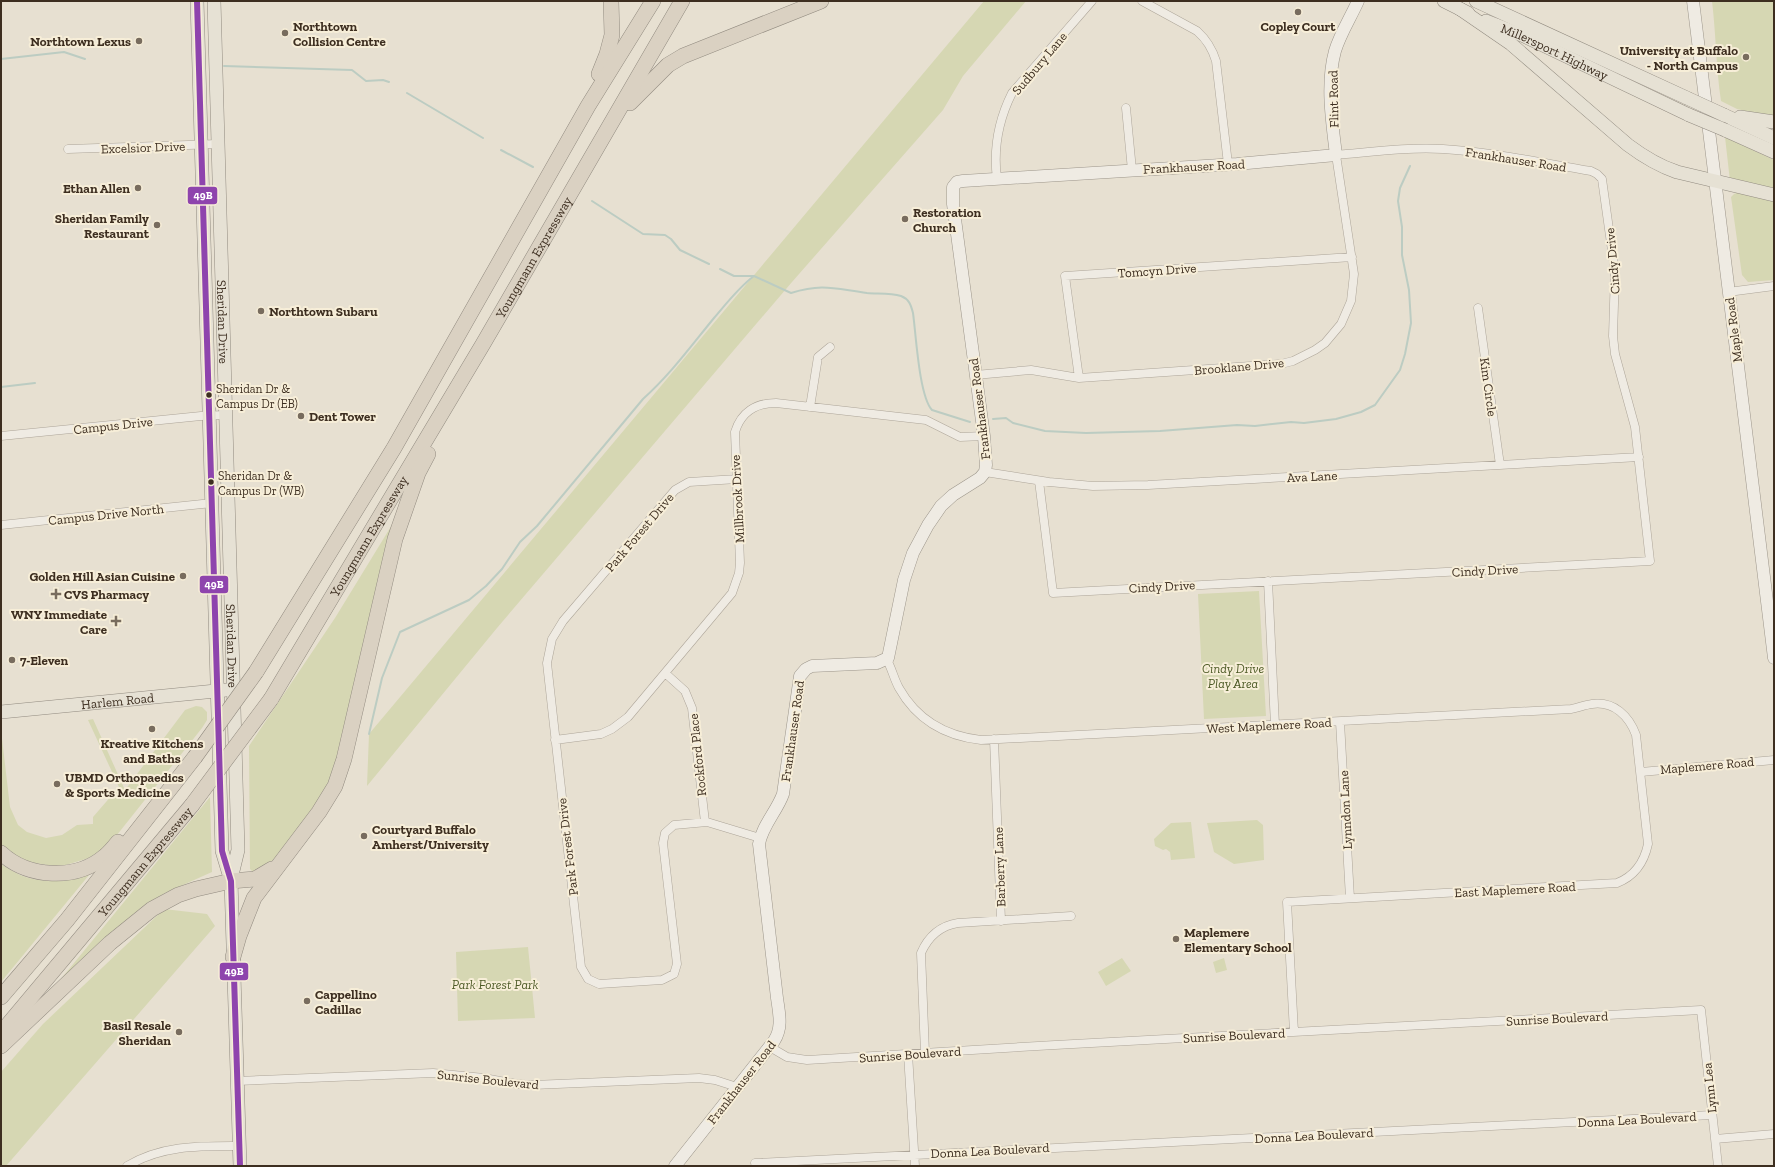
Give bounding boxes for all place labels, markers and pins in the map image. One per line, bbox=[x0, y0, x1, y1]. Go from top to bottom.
marker: Copley Court bbox=[1293, 7, 1303, 17]
place label: Northtown Collision Centre bbox=[293, 19, 387, 49]
place label: Copley Court bbox=[1260, 19, 1336, 34]
marker: Northtown Collision Centre bbox=[280, 28, 290, 38]
place label: Northtown Lexus bbox=[30, 34, 131, 49]
marker: Northtown Lexus bbox=[134, 36, 144, 46]
place label: University at Buffalo - North Campus bbox=[1620, 43, 1738, 73]
marker: University at Buffalo - North Campus bbox=[1741, 52, 1751, 62]
place label: Ethan Allen bbox=[63, 181, 130, 196]
marker: Ethan Allen bbox=[133, 183, 143, 193]
place label: Restoration Church bbox=[913, 205, 982, 235]
place label: Sheridan Family Restaurant bbox=[55, 211, 150, 241]
marker: Restoration Church bbox=[900, 214, 910, 224]
marker: Sheridan Family Restaurant bbox=[152, 220, 162, 230]
place label: Northtown Subaru bbox=[269, 304, 378, 319]
marker: Northtown Subaru bbox=[256, 306, 266, 316]
place label: Sheridan Dr & Campus Dr (EB) bbox=[216, 382, 298, 411]
marker: Sheridan Dr & Campus Dr (EB) bbox=[204, 390, 214, 400]
place label: Dent Tower bbox=[309, 409, 376, 424]
marker: Dent Tower bbox=[296, 411, 306, 421]
place label: Sheridan Dr & Campus Dr (WB) bbox=[218, 469, 304, 498]
marker: Sheridan Dr & Campus Dr (WB) bbox=[206, 477, 216, 487]
place label: Golden Hill Asian Cuisine bbox=[29, 569, 176, 584]
marker: Golden Hill Asian Cuisine bbox=[178, 571, 188, 581]
place label: CVS Pharmacy bbox=[64, 587, 149, 602]
marker: CVS Pharmacy bbox=[51, 589, 61, 599]
place label: WNY Immediate Care bbox=[11, 607, 108, 637]
marker: WNY Immediate Care bbox=[110, 615, 122, 627]
place label: 7-Eleven bbox=[20, 653, 69, 668]
marker: 7-Eleven bbox=[7, 655, 17, 665]
marker: Kreative Kitchens and Baths bbox=[147, 724, 157, 734]
place label: Kreative Kitchens and Baths bbox=[100, 736, 204, 766]
place label: UBMD Orthopaedics & Sports Medicine bbox=[65, 770, 184, 800]
marker: UBMD Orthopaedics & Sports Medicine bbox=[52, 779, 62, 789]
place label: Courtyard Buffalo Amherst/University bbox=[372, 822, 489, 852]
marker: Courtyard Buffalo Amherst/University bbox=[359, 831, 369, 841]
place label: Maplemere Elementary School bbox=[1184, 925, 1292, 955]
marker: Maplemere Elementary School bbox=[1171, 934, 1181, 944]
place label: Cappellino Cadillac bbox=[315, 987, 377, 1017]
marker: Cappellino Cadillac bbox=[302, 996, 312, 1006]
place label: Basil Resale Sheridan bbox=[103, 1018, 172, 1048]
marker: Basil Resale Sheridan bbox=[174, 1027, 184, 1037]

